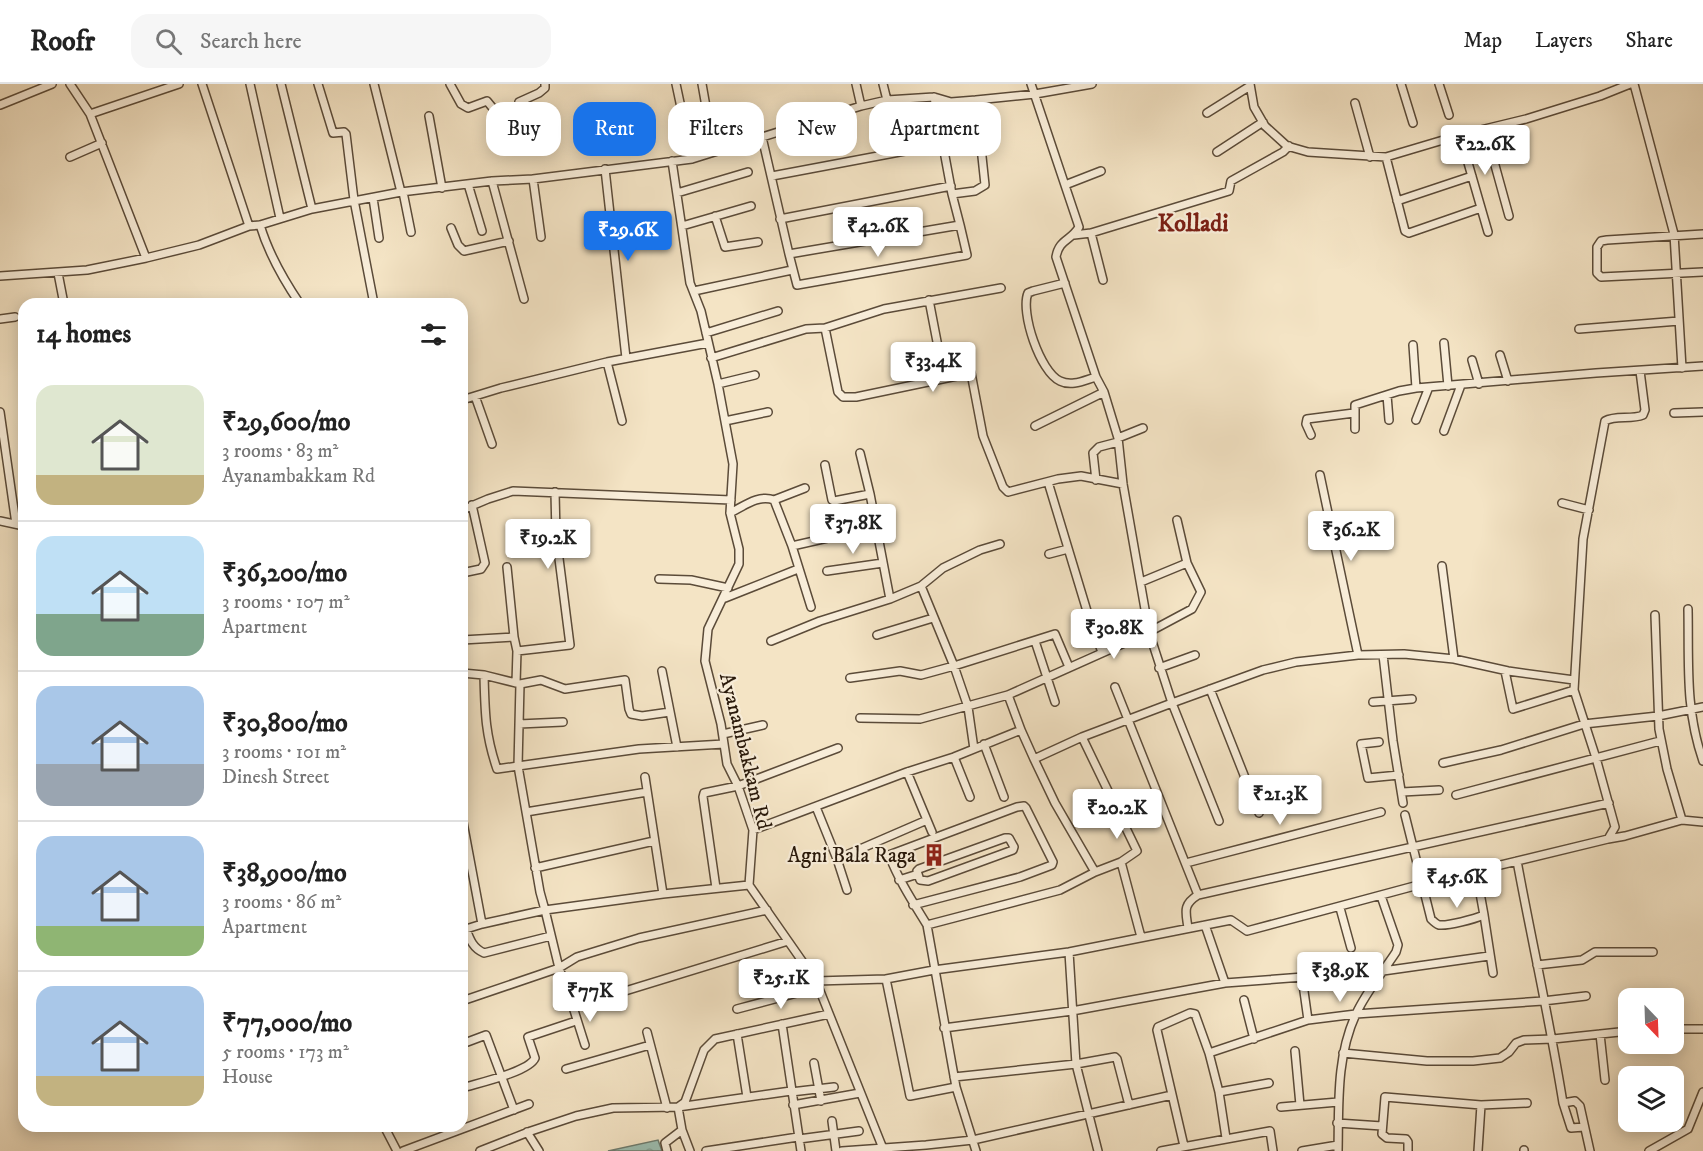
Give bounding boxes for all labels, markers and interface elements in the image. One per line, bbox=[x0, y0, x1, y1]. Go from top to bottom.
search box bbox=[131, 14, 551, 68]
text: Roofr bbox=[30, 24, 95, 59]
icon: search bbox=[152, 25, 185, 58]
text: Search here bbox=[200, 28, 302, 55]
text: Map bbox=[1463, 28, 1502, 54]
text: Layers bbox=[1535, 28, 1593, 54]
text: Share bbox=[1626, 28, 1673, 54]
chip: Buy bbox=[486, 102, 561, 156]
chip: Rent bbox=[573, 102, 656, 156]
chip: Filters bbox=[668, 102, 764, 156]
chip: New bbox=[776, 102, 857, 156]
chip: Apartment bbox=[869, 102, 1001, 156]
pin: ₹22.6K bbox=[1436, 125, 1534, 176]
text: ₹22.6K bbox=[1455, 132, 1515, 157]
pin: ₹42.6K bbox=[829, 207, 927, 258]
district label: Kolladi bbox=[1158, 209, 1228, 239]
pin: ₹29.6K bbox=[579, 211, 677, 262]
text: ₹42.6K bbox=[847, 214, 909, 239]
text: ₹29.6K bbox=[598, 218, 658, 243]
text: 14 homes bbox=[36, 318, 131, 351]
icon: filters bbox=[417, 318, 450, 351]
pin: ₹33.4K bbox=[884, 342, 982, 393]
text: ₹33.4K bbox=[905, 349, 961, 374]
text: ₹29,600/mo bbox=[222, 406, 350, 439]
icon: home bbox=[84, 409, 156, 481]
text: 3 rooms · 83 m² bbox=[222, 439, 338, 464]
text: Ayanambakkam Rd bbox=[222, 464, 375, 489]
pin: ₹37.8K bbox=[804, 504, 902, 555]
text: ₹37.8K bbox=[824, 511, 882, 536]
pin: ₹36.2K bbox=[1302, 511, 1400, 562]
text: ₹36.2K bbox=[1322, 518, 1380, 543]
pin: ₹19.2K bbox=[499, 519, 597, 570]
text: ₹19.2K bbox=[519, 526, 577, 551]
text: ₹36,200/mo bbox=[222, 557, 347, 590]
icon: home bbox=[84, 560, 156, 632]
text: 3 rooms · 107 m² bbox=[222, 590, 350, 615]
pin: ₹30.8K bbox=[1065, 609, 1163, 660]
text: Apartment bbox=[222, 615, 307, 640]
text: ₹30.8K bbox=[1085, 616, 1143, 641]
street label: Ayanambakkam Rd bbox=[713, 670, 777, 833]
text: ₹30,800/mo bbox=[222, 707, 348, 740]
icon: home bbox=[84, 710, 156, 782]
text: 3 rooms · 101 m² bbox=[222, 740, 346, 765]
text: Dinesh Street bbox=[222, 765, 329, 790]
pin: ₹21.3K bbox=[1231, 775, 1329, 826]
text: ₹21.3K bbox=[1253, 782, 1307, 807]
pin: ₹20.2K bbox=[1068, 789, 1166, 840]
text: ₹20.2K bbox=[1087, 796, 1147, 821]
building icon: Agni Bala Raga bbox=[921, 842, 947, 868]
place label: Agni Bala Raga bbox=[788, 843, 916, 869]
text: ₹38,900/mo bbox=[222, 857, 347, 890]
pin: ₹45.6K bbox=[1408, 858, 1506, 909]
icon: home bbox=[84, 860, 156, 932]
text: ₹45.6K bbox=[1426, 865, 1488, 890]
text: 3 rooms · 86 m² bbox=[222, 890, 341, 915]
text: Apartment bbox=[222, 915, 307, 940]
pin: ₹38.9K bbox=[1291, 952, 1389, 1003]
pin: ₹25.1K bbox=[732, 959, 830, 1010]
text: ₹38.9K bbox=[1311, 959, 1369, 984]
text: ₹25.1K bbox=[753, 966, 809, 991]
pin: ₹77K bbox=[554, 972, 626, 1023]
text: ₹77K bbox=[567, 979, 613, 1004]
north arrow bbox=[1618, 988, 1684, 1054]
map controls bbox=[1618, 988, 1684, 1132]
text: ₹77,000/mo bbox=[222, 1007, 352, 1040]
icon: home bbox=[84, 1010, 156, 1082]
text: 5 rooms · 173 m² bbox=[222, 1040, 349, 1065]
text: House bbox=[222, 1065, 273, 1090]
button: layers bbox=[1618, 1066, 1684, 1132]

